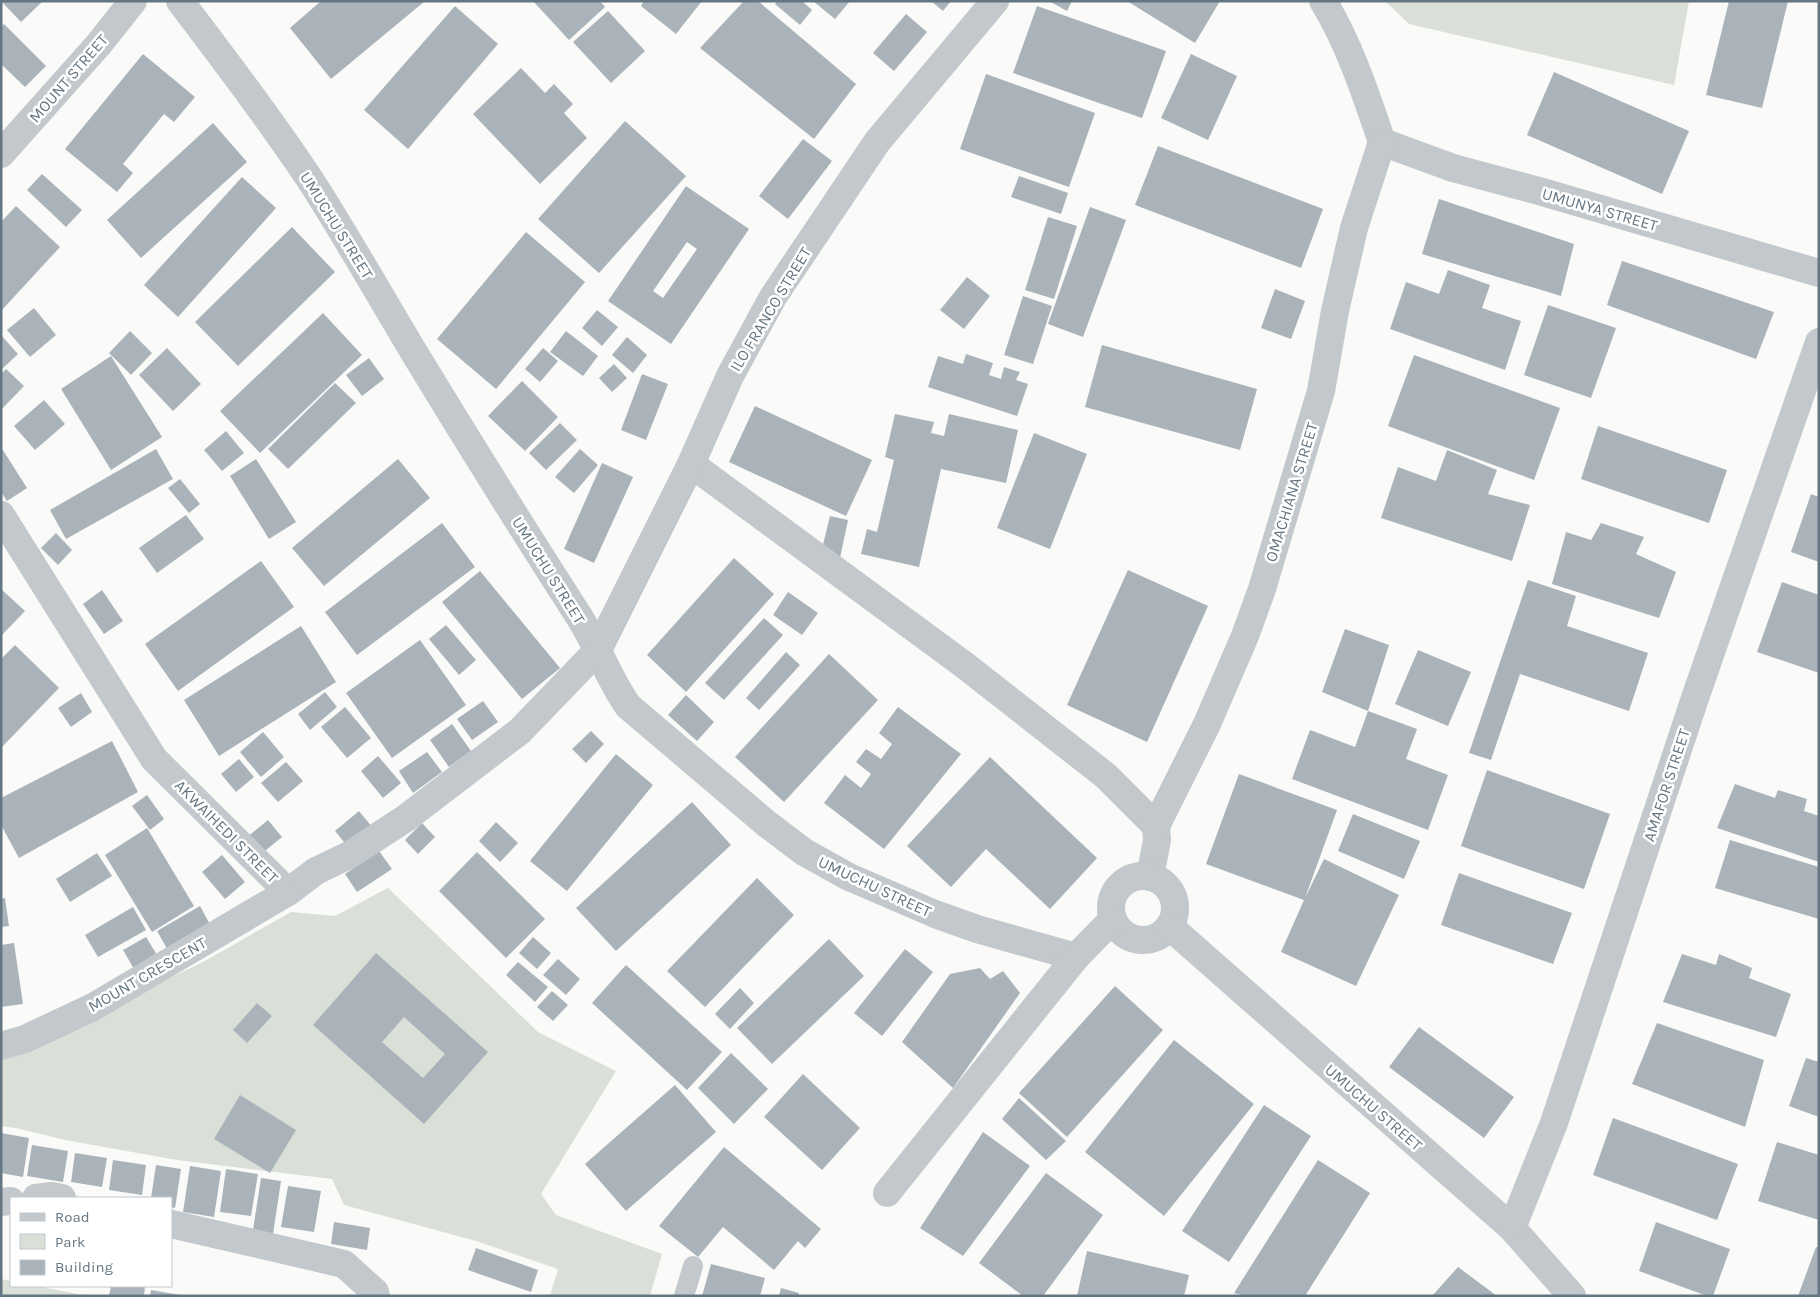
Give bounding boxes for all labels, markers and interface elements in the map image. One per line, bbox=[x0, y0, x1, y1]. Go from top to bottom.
street label: MOUNT STREET bbox=[25, 30, 112, 126]
street label: UMUCHU STREET bbox=[296, 168, 377, 282]
street label: UMUNYA STREET bbox=[1540, 184, 1660, 235]
street label: ILO FRANCO STREET bbox=[726, 244, 815, 375]
street label: OMACHIANA STREET bbox=[1261, 420, 1322, 564]
street label: UMUCHU STREET bbox=[508, 513, 589, 627]
street label: AMAFOR STREET bbox=[1639, 726, 1694, 844]
street label: AKWAIHEDI STREET bbox=[171, 776, 282, 887]
street label: UMUCHU STREET bbox=[815, 852, 934, 921]
street label: MOUNT CRESCENT bbox=[85, 933, 210, 1016]
street label: UMUCHU STREET bbox=[1321, 1060, 1426, 1155]
legend bbox=[10, 1197, 172, 1287]
text: Road bbox=[55, 1208, 90, 1226]
text: Park bbox=[55, 1233, 85, 1251]
text: Building bbox=[55, 1258, 113, 1276]

